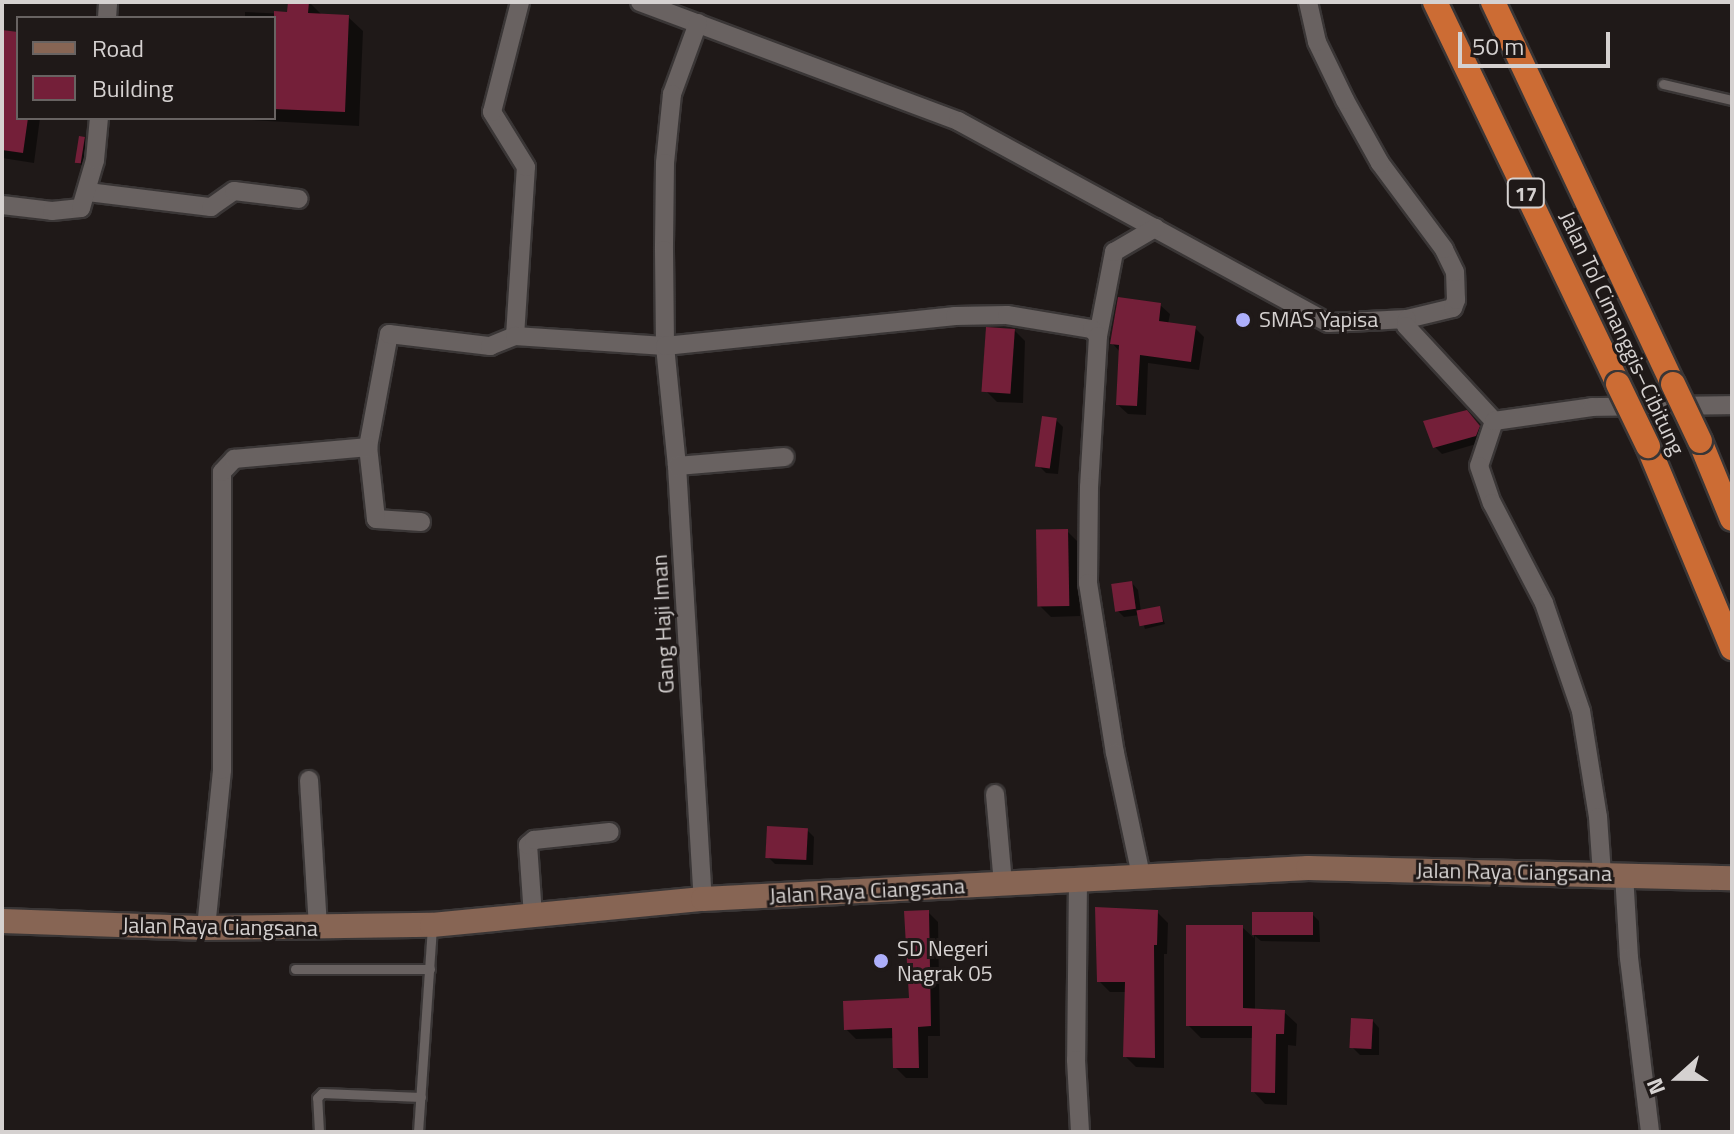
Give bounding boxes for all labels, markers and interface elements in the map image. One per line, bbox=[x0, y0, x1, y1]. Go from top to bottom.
legend bbox=[16, 16, 276, 120]
scale bar bbox=[1462, 16, 1614, 66]
text: 50 m bbox=[1472, 28, 1524, 64]
text: Road bbox=[92, 30, 144, 66]
text: Building bbox=[92, 70, 174, 106]
road number: 17 bbox=[1506, 177, 1546, 209]
street label: Jalan Tol Cimanggis–Cibitung bbox=[1554, 207, 1690, 459]
place label: SMAS Yapisa bbox=[1259, 307, 1378, 333]
marker: SMAS Yapisa bbox=[1234, 311, 1252, 329]
street label: Gang Haji Iman bbox=[646, 554, 680, 694]
street label: Jalan Raya Ciangsana bbox=[1416, 857, 1612, 887]
street label: Jalan Raya Ciangsana bbox=[768, 873, 966, 909]
street label: Jalan Raya Ciangsana bbox=[122, 912, 318, 942]
place label: SD Negeri Nagrak 05 bbox=[897, 935, 993, 986]
marker: SD Negeri Nagrak 05 bbox=[872, 952, 890, 970]
north arrow bbox=[1638, 1038, 1718, 1118]
text: N bbox=[1637, 1073, 1674, 1100]

